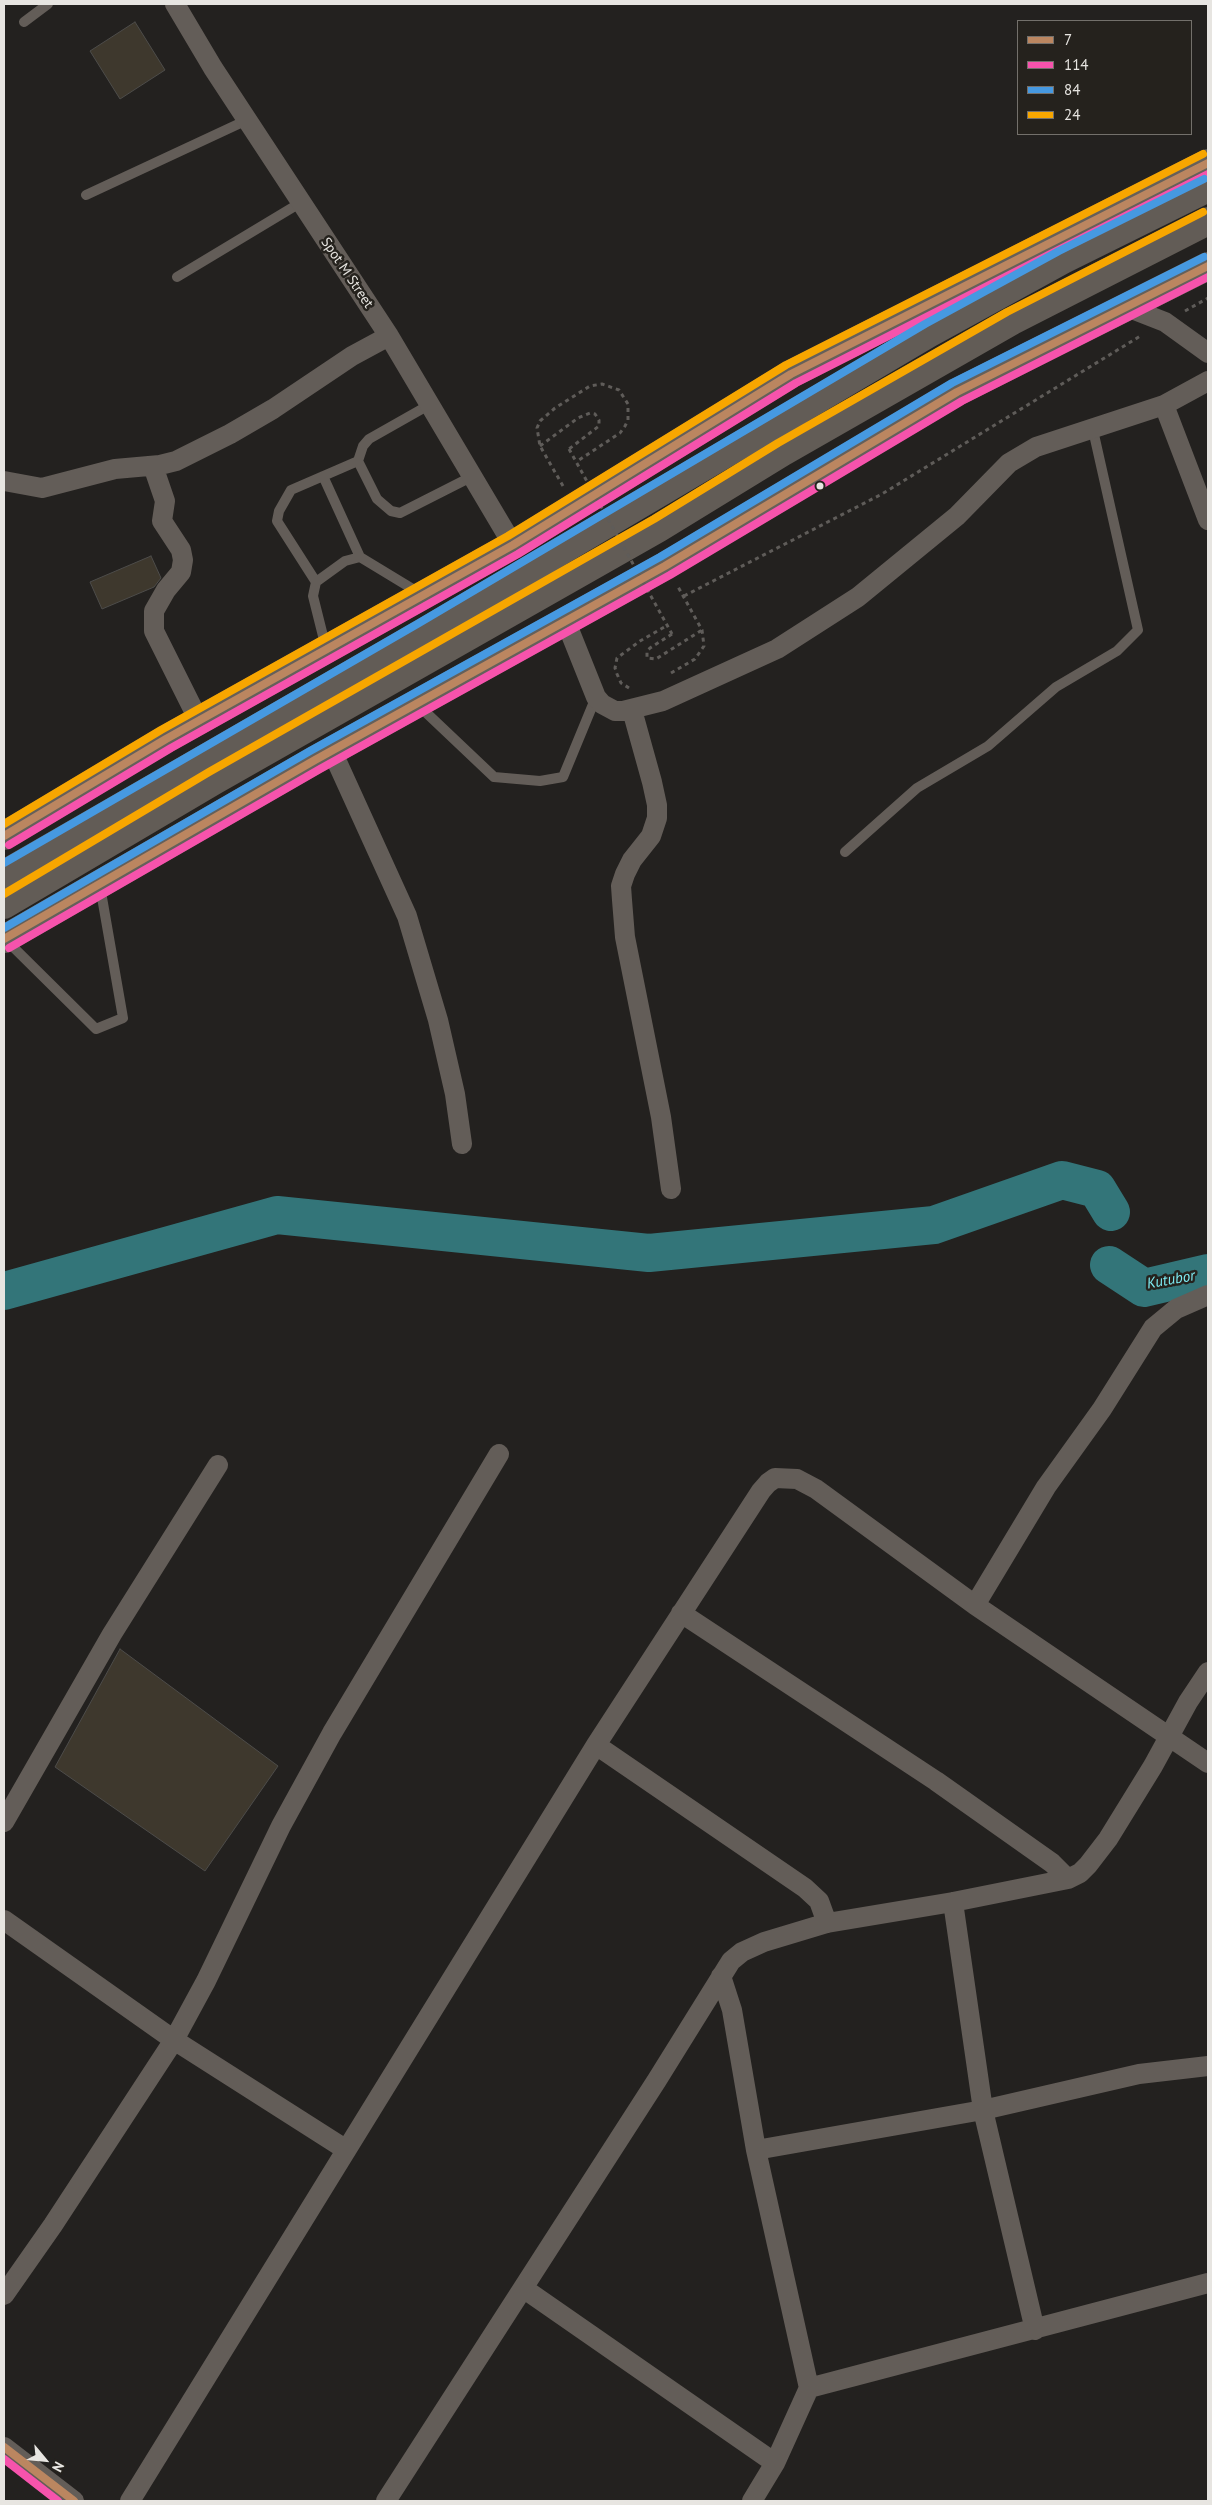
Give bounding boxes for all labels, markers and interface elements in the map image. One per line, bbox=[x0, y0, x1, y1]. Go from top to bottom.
legend bbox=[1017, 20, 1192, 135]
text: 7 bbox=[1064, 30, 1072, 49]
text: 114 bbox=[1064, 55, 1089, 74]
text: 84 bbox=[1064, 80, 1080, 99]
text: 24 bbox=[1064, 105, 1080, 124]
street label: Spot M Street bbox=[317, 234, 377, 312]
unlabelled marker bbox=[815, 481, 825, 491]
water label: Kutubor bbox=[1146, 1267, 1196, 1293]
north arrow bbox=[20, 2435, 70, 2485]
text: N bbox=[48, 2459, 68, 2475]

